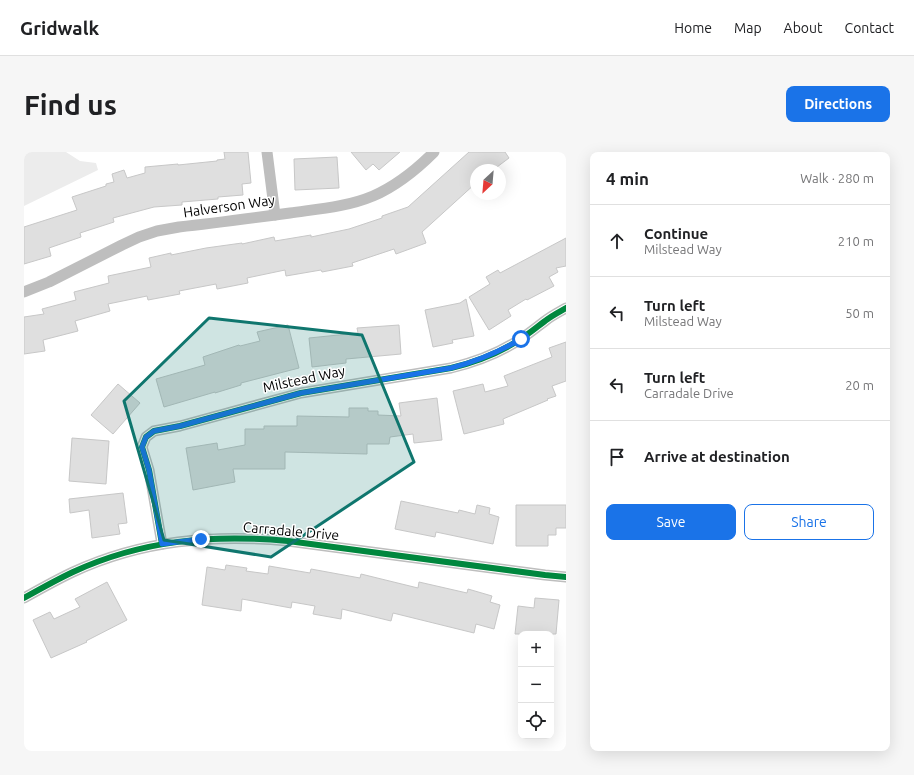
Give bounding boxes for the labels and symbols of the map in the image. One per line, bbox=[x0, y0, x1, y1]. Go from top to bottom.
north arrow bbox=[470, 164, 506, 200]
street label: Halverson Way bbox=[182, 192, 276, 220]
route start bbox=[512, 330, 530, 348]
street label: Milstead Way bbox=[261, 362, 347, 396]
street label: Carradale Drive bbox=[242, 519, 340, 543]
route end bbox=[192, 530, 210, 548]

